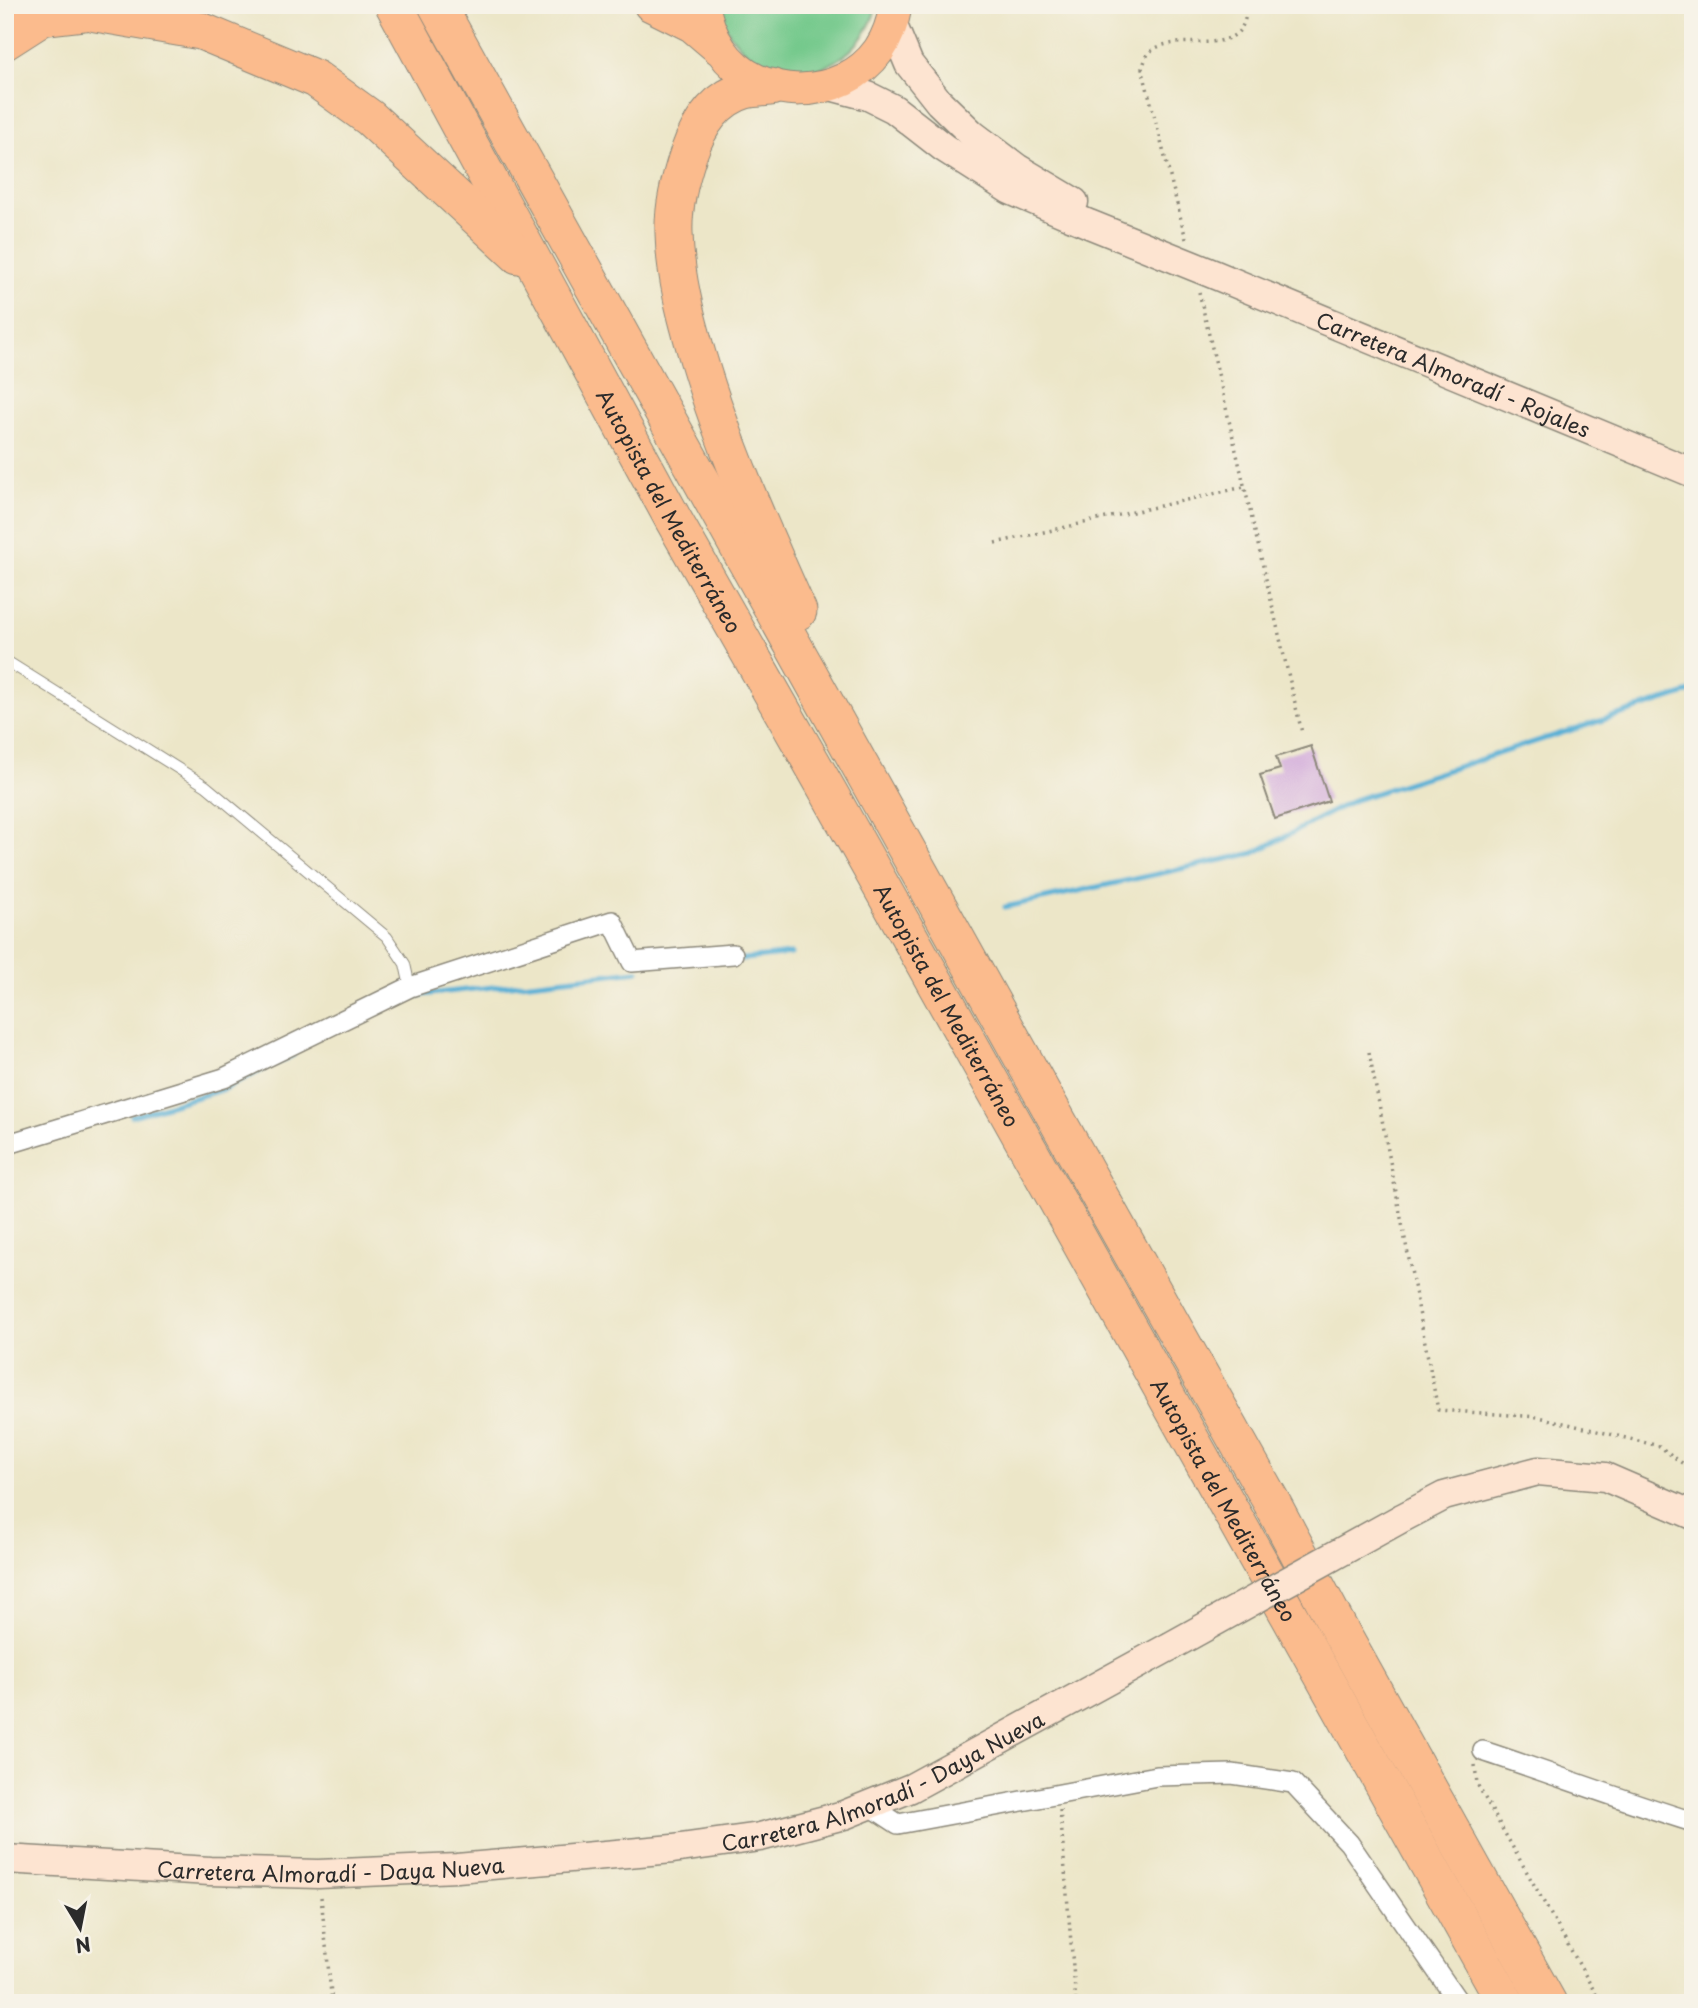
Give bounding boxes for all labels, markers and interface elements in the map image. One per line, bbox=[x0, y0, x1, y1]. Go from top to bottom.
street label: Carretera Almoradí - Rojales bbox=[1312, 303, 1595, 445]
street label: Autopista del Mediterráneo bbox=[589, 383, 750, 639]
street label: Autopista del Mediterráneo bbox=[867, 877, 1029, 1133]
street label: Autopista del Mediterráneo bbox=[1143, 1372, 1305, 1627]
street label: Carretera Almoradí - Daya Nueva bbox=[719, 1702, 1050, 1858]
street label: Carretera Almoradí - Daya Nueva bbox=[156, 1848, 505, 1890]
north arrow bbox=[46, 1892, 116, 1962]
text: N bbox=[73, 1931, 93, 1961]

